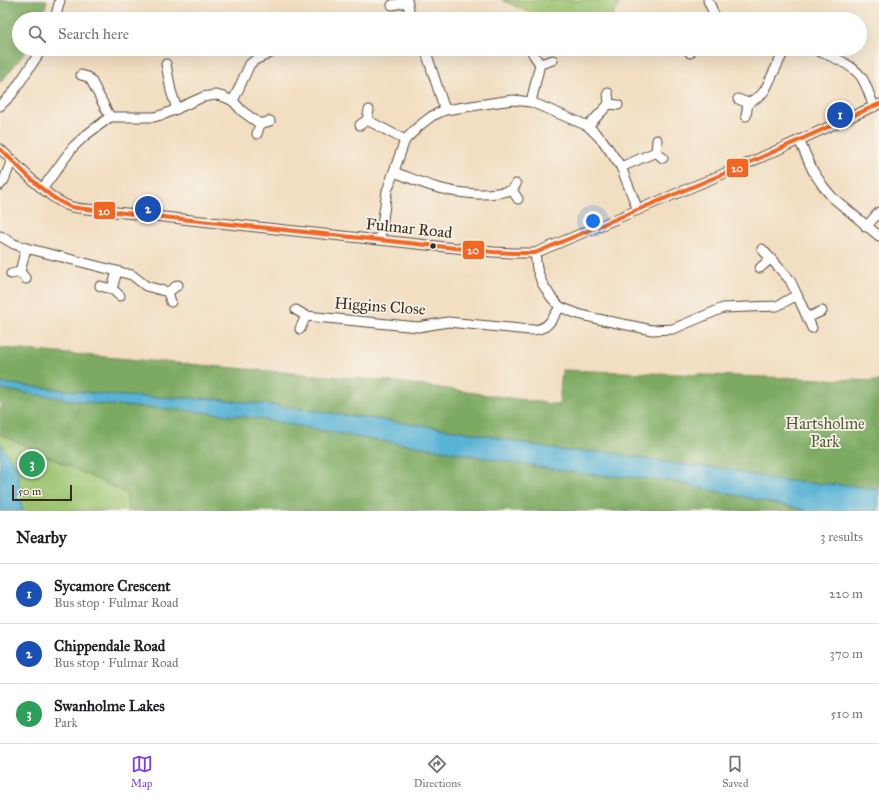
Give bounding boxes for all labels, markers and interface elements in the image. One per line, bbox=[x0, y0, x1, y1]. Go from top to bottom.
search box bbox=[12, 12, 867, 56]
icon: search bbox=[26, 23, 48, 45]
text: Search here bbox=[58, 25, 129, 43]
pin: 1 bbox=[827, 100, 853, 130]
line badge: 20 bbox=[726, 158, 749, 178]
text: 20 bbox=[731, 162, 744, 175]
pin: 2 bbox=[135, 194, 161, 224]
line badge: 20 bbox=[93, 201, 116, 220]
text: 20 bbox=[98, 205, 111, 218]
your location bbox=[583, 211, 603, 231]
street label: Fulmar Road bbox=[365, 214, 453, 242]
line badge: 20 bbox=[462, 240, 485, 260]
unlabelled marker bbox=[428, 241, 438, 251]
text: 20 bbox=[467, 244, 480, 257]
street label: Higgins Close bbox=[334, 293, 427, 320]
park label: Hartsholme Park bbox=[785, 414, 865, 451]
pin: 3 bbox=[19, 449, 45, 479]
scale bar bbox=[12, 483, 72, 502]
text: 50 m bbox=[18, 485, 41, 498]
text: Nearby bbox=[16, 527, 67, 548]
text: 3 results bbox=[820, 529, 863, 545]
text: Sycamore Crescent bbox=[54, 577, 171, 595]
text: 1 bbox=[26, 586, 32, 602]
text: 220 m bbox=[829, 586, 863, 602]
text: Bus stop · Fulmar Road bbox=[54, 595, 179, 611]
text: Chippendale Road bbox=[54, 637, 165, 655]
text: 2 bbox=[26, 646, 32, 662]
text: 370 m bbox=[830, 646, 863, 662]
text: Bus stop · Fulmar Road bbox=[54, 655, 179, 671]
text: Swanholme Lakes bbox=[54, 697, 165, 715]
text: 3 bbox=[26, 706, 32, 722]
text: 510 m bbox=[831, 706, 863, 722]
text: Park bbox=[54, 715, 78, 731]
tab: Map bbox=[131, 753, 153, 790]
tab: Directions bbox=[414, 753, 461, 790]
tab: Saved bbox=[722, 753, 748, 790]

